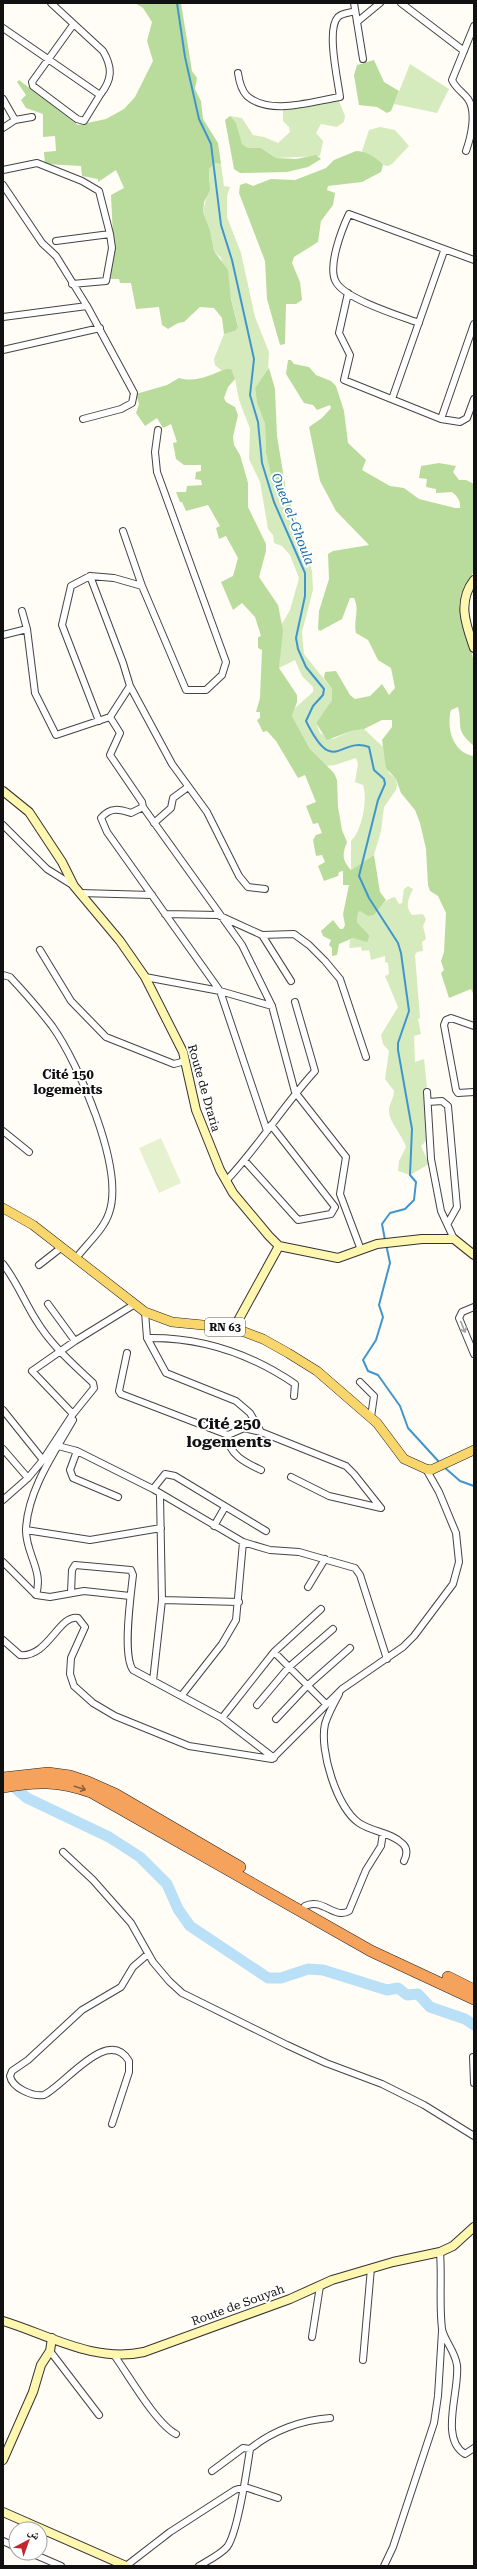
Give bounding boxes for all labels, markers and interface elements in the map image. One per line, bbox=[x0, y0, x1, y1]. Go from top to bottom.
water label: Oued el-Ghoula bbox=[269, 471, 317, 567]
street label: Route de Draria bbox=[185, 1043, 223, 1134]
district label: Cité 150 logements bbox=[33, 1067, 103, 1097]
road number: RN 63 bbox=[205, 1318, 245, 1336]
one-way arrow bbox=[459, 1320, 467, 1332]
district label: Cité 250 logements bbox=[187, 1414, 271, 1451]
one-way arrow bbox=[73, 1785, 86, 1792]
street label: Route de Souyah bbox=[190, 2282, 287, 2328]
north arrow bbox=[8, 2521, 48, 2561]
text: ش bbox=[25, 2525, 43, 2544]

